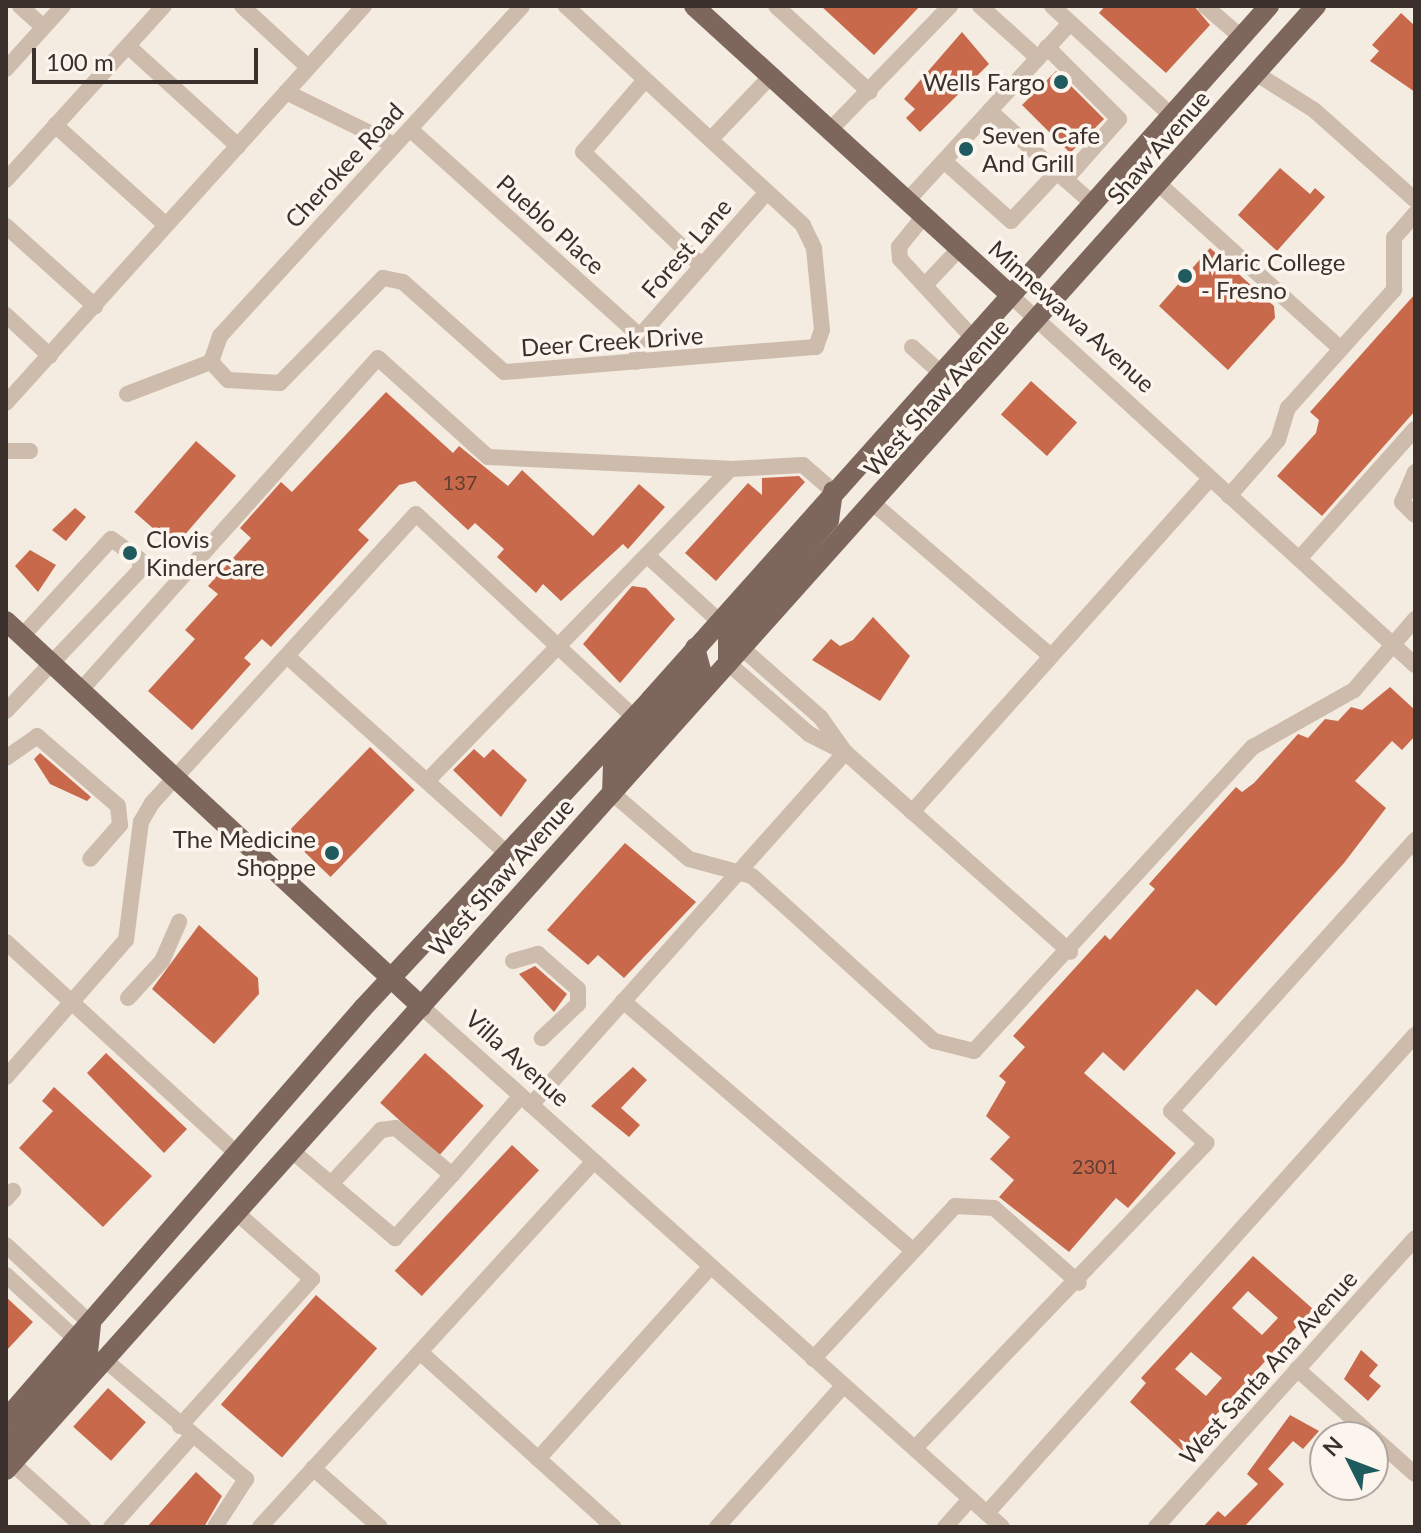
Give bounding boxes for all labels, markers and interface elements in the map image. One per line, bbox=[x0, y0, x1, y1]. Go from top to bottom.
scale bar bbox=[36, 32, 262, 82]
text: 100 m bbox=[46, 47, 114, 76]
place label: Wells Fargo bbox=[923, 68, 1045, 96]
marker: Wells Fargo bbox=[1052, 73, 1070, 91]
street label: Shaw Avenue bbox=[1100, 84, 1216, 210]
street label: Cherokee Road bbox=[279, 97, 409, 233]
place label: Seven Cafe And Grill bbox=[982, 121, 1100, 177]
marker: Seven Cafe And Grill bbox=[957, 140, 975, 158]
street label: Pueblo Place bbox=[491, 168, 611, 280]
street label: Forest Lane bbox=[635, 192, 737, 304]
street label: Minnewawa Avenue bbox=[983, 234, 1161, 398]
place label: Maric College - Fresno bbox=[1201, 248, 1345, 304]
marker: Maric College - Fresno bbox=[1176, 267, 1194, 285]
street label: West Shaw Avenue bbox=[857, 312, 1015, 482]
street label: Deer Creek Drive bbox=[520, 320, 704, 362]
house number: 137 bbox=[443, 470, 477, 494]
place label: Clovis KinderCare bbox=[146, 525, 265, 581]
marker: Clovis KinderCare bbox=[121, 544, 139, 562]
street label: West Shaw Avenue bbox=[422, 792, 580, 962]
place label: The Medicine Shoppe bbox=[173, 825, 316, 881]
marker: The Medicine Shoppe bbox=[323, 844, 341, 862]
street label: Villa Avenue bbox=[460, 1004, 576, 1112]
house number: 2301 bbox=[1072, 1154, 1118, 1178]
street label: West Santa Ana Avenue bbox=[1173, 1263, 1363, 1471]
north arrow bbox=[1309, 1421, 1389, 1501]
text: N bbox=[1317, 1431, 1348, 1461]

